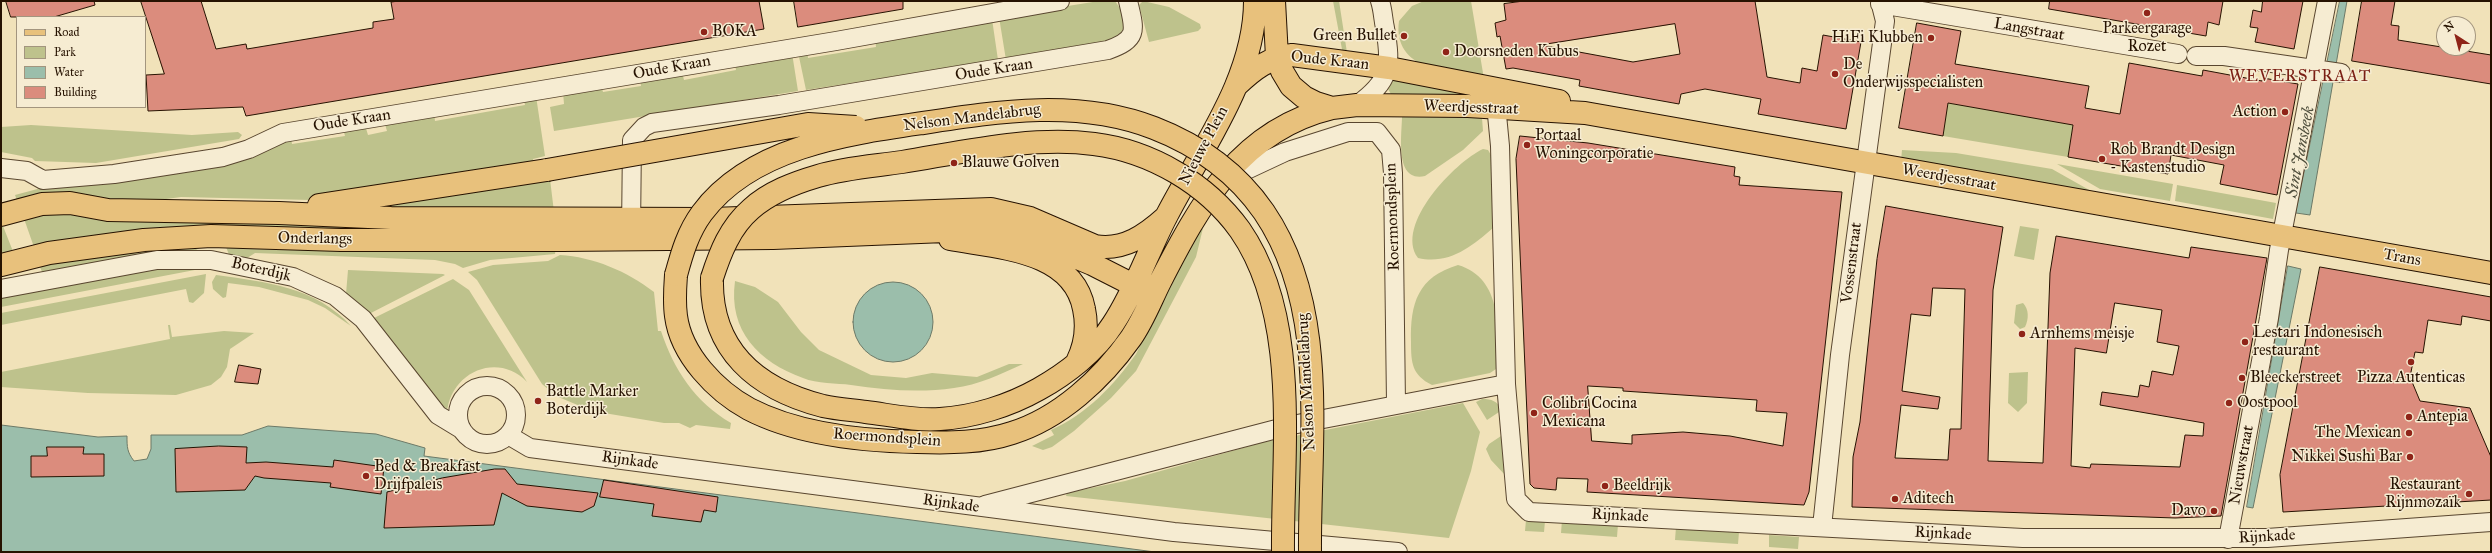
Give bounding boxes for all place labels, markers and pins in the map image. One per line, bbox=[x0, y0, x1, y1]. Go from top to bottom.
marker: Parkeergarage Rozet bbox=[2142, 8, 2152, 18]
place label: Parkeergarage Rozet bbox=[2102, 19, 2192, 57]
place label: BOKA bbox=[712, 22, 757, 42]
place label: Green Bullet bbox=[1313, 26, 1396, 46]
marker: BOKA bbox=[699, 27, 709, 37]
place label: HiFi Klubben bbox=[1831, 28, 1923, 48]
marker: Green Bullet bbox=[1399, 31, 1409, 41]
marker: HiFi Klubben bbox=[1926, 33, 1936, 43]
place label: Doorsneden Kubus bbox=[1454, 42, 1579, 62]
marker: Doorsneden Kubus bbox=[1441, 47, 1451, 57]
place label: De Onderwijsspecialisten bbox=[1843, 55, 1983, 93]
marker: De Onderwijsspecialisten bbox=[1830, 69, 1840, 79]
place label: Action bbox=[2233, 102, 2277, 122]
marker: Action bbox=[2280, 107, 2290, 117]
place label: Portaal Woningcorporatie bbox=[1535, 126, 1653, 164]
marker: Portaal Woningcorporatie bbox=[1522, 140, 1532, 150]
place label: Rob Brandt Design - Kastenstudio bbox=[2110, 140, 2235, 178]
place label: Blauwe Golven bbox=[962, 153, 1059, 173]
marker: Rob Brandt Design - Kastenstudio bbox=[2097, 154, 2107, 164]
marker: Blauwe Golven bbox=[949, 158, 959, 168]
place label: Lestari Indonesisch restaurant bbox=[2253, 323, 2382, 361]
place label: Arnhems meisje bbox=[2030, 324, 2135, 344]
marker: Arnhems meisje bbox=[2017, 329, 2027, 339]
marker: Lestari Indonesisch restaurant bbox=[2240, 337, 2250, 347]
marker: Pizza Autenticas bbox=[2406, 357, 2416, 367]
place label: Bleeckerstreet bbox=[2250, 368, 2341, 388]
place label: Pizza Autenticas bbox=[2357, 368, 2465, 388]
marker: Bleeckerstreet bbox=[2237, 373, 2247, 383]
place label: Battle Marker Boterdijk bbox=[546, 382, 638, 420]
place label: Oostpool bbox=[2237, 393, 2298, 413]
place label: Colibrí Cocina Mexicana bbox=[1542, 394, 1637, 432]
marker: Battle Marker Boterdijk bbox=[533, 396, 543, 406]
marker: Oostpool bbox=[2224, 398, 2234, 408]
place label: Antepia bbox=[2417, 407, 2468, 427]
marker: Colibrí Cocina Mexicana bbox=[1529, 408, 1539, 418]
marker: Antepia bbox=[2404, 412, 2414, 422]
place label: The Mexican bbox=[2315, 423, 2401, 443]
marker: The Mexican bbox=[2404, 428, 2414, 438]
place label: Nikkei Sushi Bar bbox=[2291, 447, 2402, 467]
marker: Nikkei Sushi Bar bbox=[2405, 452, 2415, 462]
place label: Bed & Breakfast Drijfpaleis bbox=[374, 457, 481, 495]
marker: Bed & Breakfast Drijfpaleis bbox=[361, 471, 371, 481]
place label: Restaurant Rijnmozaïk bbox=[2385, 475, 2461, 513]
place label: Beeldrijk bbox=[1613, 476, 1671, 496]
marker: Beeldrijk bbox=[1600, 481, 1610, 491]
place label: Aditech bbox=[1903, 489, 1954, 509]
marker: Restaurant Rijnmozaïk bbox=[2464, 489, 2474, 499]
marker: Aditech bbox=[1890, 494, 1900, 504]
place label: Davo bbox=[2171, 501, 2206, 521]
marker: Davo bbox=[2209, 506, 2219, 516]

